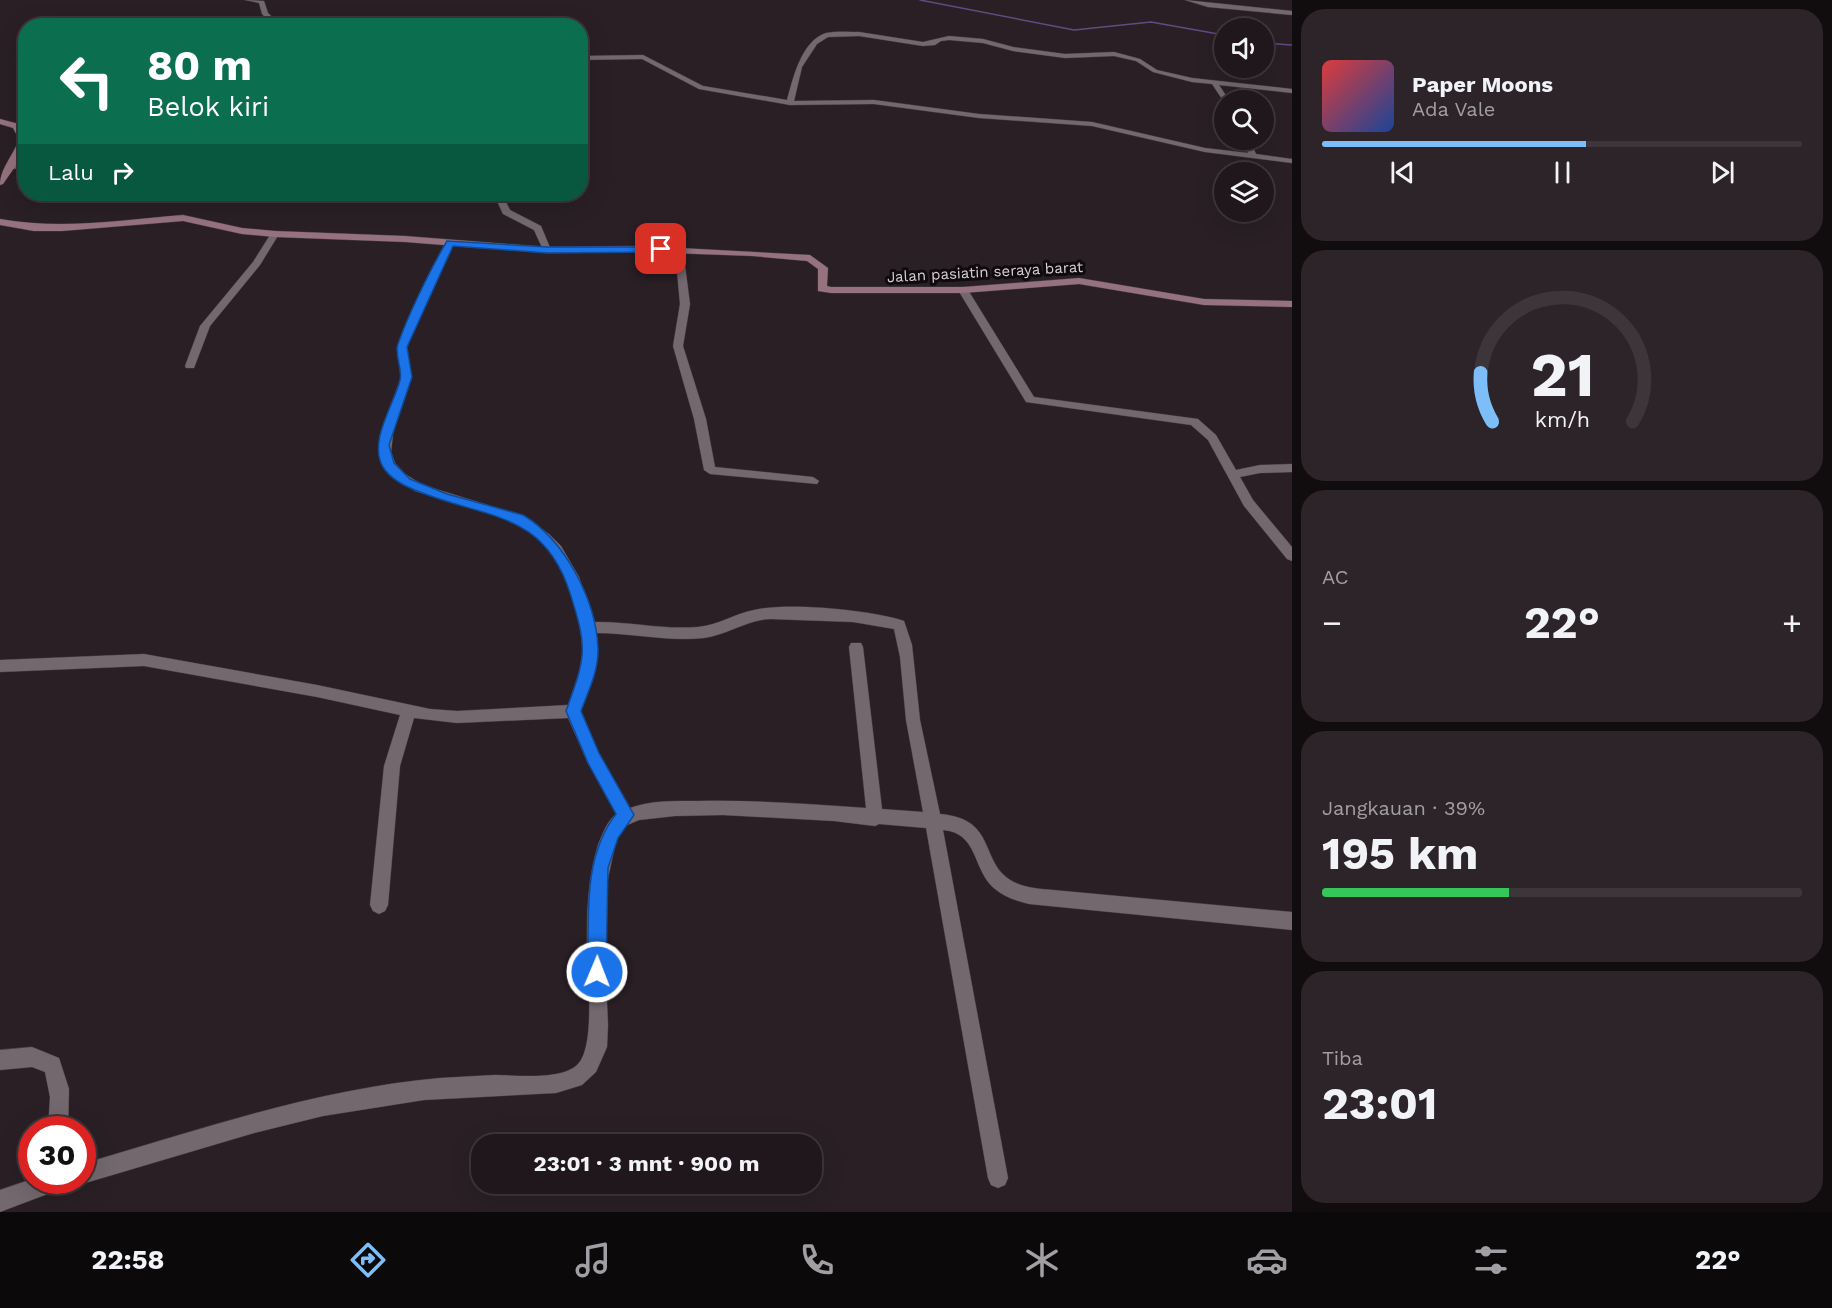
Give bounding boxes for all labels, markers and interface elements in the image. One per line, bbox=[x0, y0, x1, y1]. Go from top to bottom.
map controls bbox=[1214, 18, 1274, 222]
button: sound bbox=[1214, 18, 1274, 78]
text: 80 m bbox=[147, 41, 252, 90]
icon: left bbox=[48, 42, 126, 120]
text: Paper Moons bbox=[1412, 72, 1553, 97]
button: search bbox=[1214, 90, 1274, 150]
text: Belok kiri bbox=[147, 91, 269, 123]
text: Ada Vale bbox=[1412, 97, 1495, 121]
icon: right bbox=[106, 156, 139, 189]
icon: previous bbox=[1386, 156, 1419, 189]
icon: pause bbox=[1546, 156, 1579, 189]
icon: next bbox=[1706, 156, 1739, 189]
text: Lalu bbox=[48, 160, 94, 185]
button: layers bbox=[1214, 162, 1274, 222]
pin bbox=[635, 223, 686, 274]
icon: arrive bbox=[644, 232, 677, 265]
street label: Jalan pasiatin seraya barat bbox=[886, 258, 1084, 286]
text: 21 bbox=[1530, 339, 1594, 412]
text: km/h bbox=[1534, 408, 1590, 433]
text: AC bbox=[1322, 565, 1348, 589]
text: 22° bbox=[1524, 596, 1600, 649]
text: − bbox=[1322, 603, 1342, 642]
text: + bbox=[1782, 603, 1802, 642]
text: Jangkauan · 39% bbox=[1322, 796, 1485, 820]
text: 195 km bbox=[1322, 827, 1478, 880]
position arrow bbox=[565, 940, 629, 1004]
text: Tiba bbox=[1322, 1046, 1363, 1070]
text: 23:01 bbox=[1322, 1077, 1437, 1130]
speed limit sign: 30 bbox=[18, 1116, 96, 1194]
text: 23:01 · 3 mnt · 900 m bbox=[534, 1151, 759, 1176]
icon: directions bbox=[347, 1239, 389, 1281]
icon: music bbox=[572, 1239, 614, 1281]
icon: phone bbox=[796, 1239, 838, 1281]
icon: climate bbox=[1021, 1239, 1063, 1281]
icon: car bbox=[1246, 1239, 1288, 1281]
icon: filters bbox=[1470, 1239, 1512, 1281]
text: 22:58 bbox=[91, 1244, 164, 1276]
text: 22° bbox=[1695, 1244, 1741, 1276]

